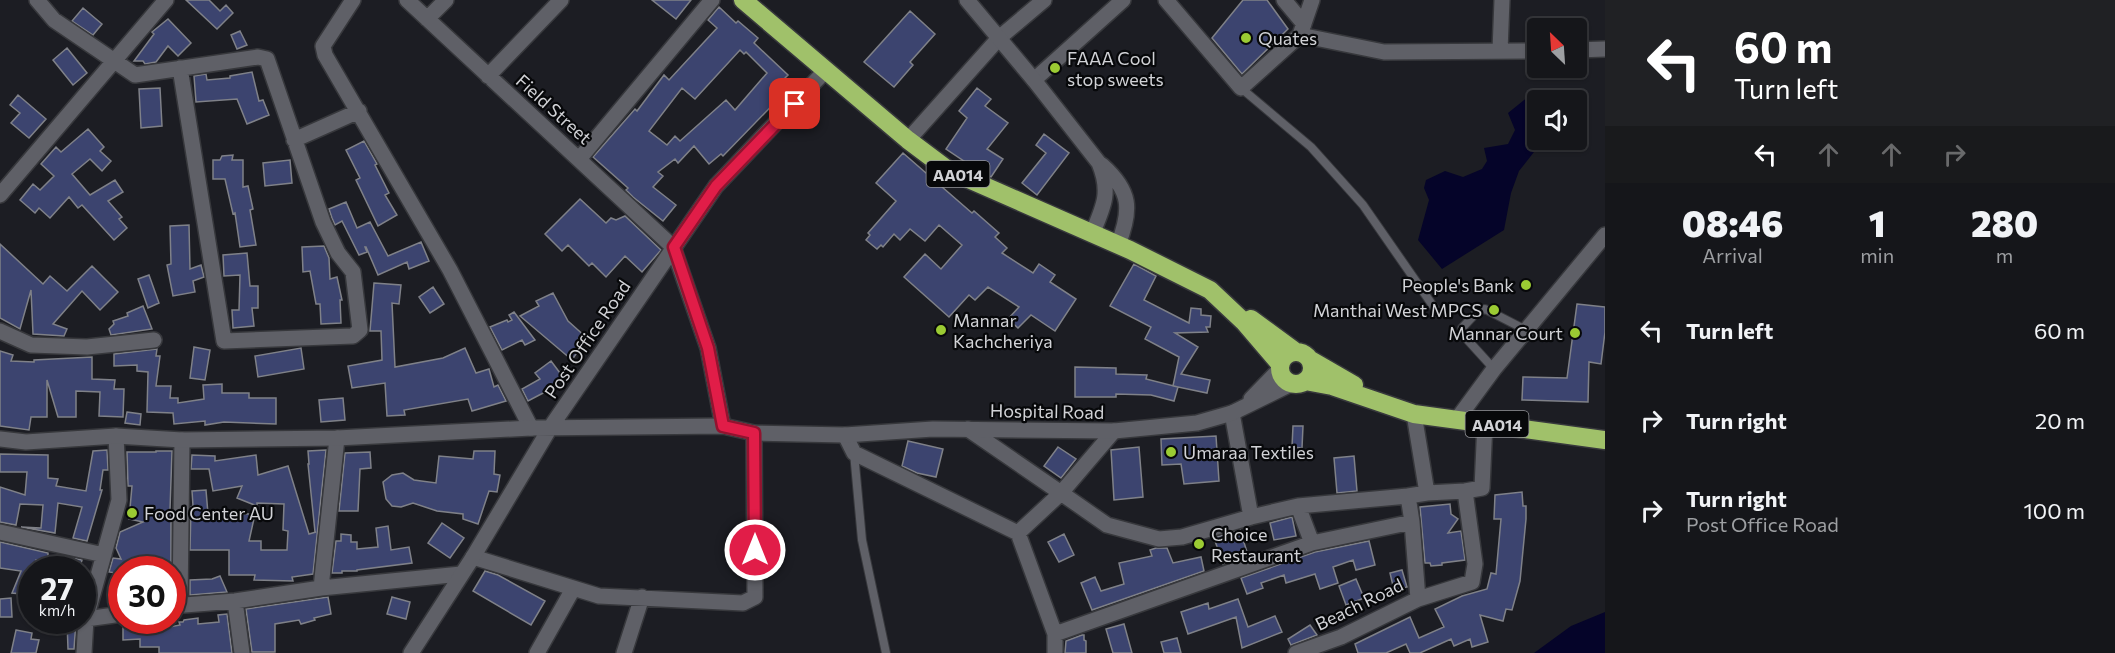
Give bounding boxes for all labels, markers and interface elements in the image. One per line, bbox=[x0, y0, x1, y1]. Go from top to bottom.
north arrow bbox=[1527, 18, 1587, 78]
map controls bbox=[1527, 18, 1587, 150]
text: 60 m bbox=[1734, 20, 1833, 72]
icon: left bbox=[1635, 24, 1713, 102]
place label: Quates bbox=[1258, 27, 1317, 49]
marker: Quates bbox=[1239, 31, 1253, 45]
place label: FAAA Cool stop sweets bbox=[1067, 47, 1164, 90]
marker: FAAA Cool stop sweets bbox=[1048, 61, 1062, 75]
street label: Field Street bbox=[512, 69, 596, 149]
text: Turn left bbox=[1734, 72, 1838, 105]
pin bbox=[769, 78, 820, 129]
icon: arrive bbox=[778, 87, 811, 120]
button: sound bbox=[1527, 90, 1587, 150]
icon: left bbox=[1749, 138, 1782, 171]
icon: ahead bbox=[1812, 138, 1845, 171]
icon: ahead bbox=[1875, 138, 1908, 171]
icon: right bbox=[1938, 138, 1971, 171]
road number: AA014 bbox=[926, 161, 990, 187]
text: 08:46 bbox=[1682, 200, 1783, 244]
text: 1 bbox=[1869, 200, 1886, 244]
text: 280 bbox=[1971, 200, 2038, 244]
text: Arrival bbox=[1702, 243, 1763, 267]
text: min bbox=[1860, 243, 1894, 267]
text: m bbox=[1996, 243, 2013, 267]
place label: People's Bank bbox=[1402, 274, 1514, 296]
street label: Post Office Road bbox=[539, 276, 635, 402]
marker: People's Bank bbox=[1519, 278, 1533, 292]
place label: Manthai West MPCS bbox=[1313, 299, 1482, 321]
marker: Manthai West MPCS bbox=[1487, 303, 1501, 317]
place label: Mannar Kachcheriya bbox=[953, 309, 1053, 352]
icon: left bbox=[1635, 314, 1668, 347]
text: Turn left bbox=[1686, 317, 1773, 344]
text: 60 m bbox=[2034, 317, 2085, 344]
place label: Mannar Court bbox=[1448, 322, 1563, 344]
marker: Mannar Kachcheriya bbox=[934, 323, 948, 337]
marker: Mannar Court bbox=[1568, 326, 1582, 340]
street label: Hospital Road bbox=[990, 399, 1104, 423]
icon: right bbox=[1635, 404, 1668, 437]
text: Turn right bbox=[1686, 407, 1787, 434]
text: 20 m bbox=[2035, 407, 2085, 434]
road number: AA014 bbox=[1466, 411, 1528, 437]
place label: Umaraa Textiles bbox=[1183, 441, 1314, 463]
marker: Umaraa Textiles bbox=[1164, 445, 1178, 459]
text: Turn right bbox=[1686, 485, 1787, 512]
icon: right bbox=[1635, 494, 1668, 527]
text: 100 m bbox=[2023, 497, 2085, 524]
place label: Food Center AU bbox=[144, 502, 274, 524]
marker: Food Center AU bbox=[125, 506, 139, 520]
text: Post Office Road bbox=[1686, 512, 1839, 536]
position arrow bbox=[723, 518, 787, 582]
place label: Choice Restaurant bbox=[1211, 523, 1301, 566]
marker: Choice Restaurant bbox=[1192, 537, 1206, 551]
speed limit sign: 30 bbox=[108, 556, 186, 634]
text: 27 bbox=[40, 569, 74, 606]
street label: Beach Road bbox=[1311, 573, 1407, 635]
text: km/h bbox=[39, 601, 75, 619]

